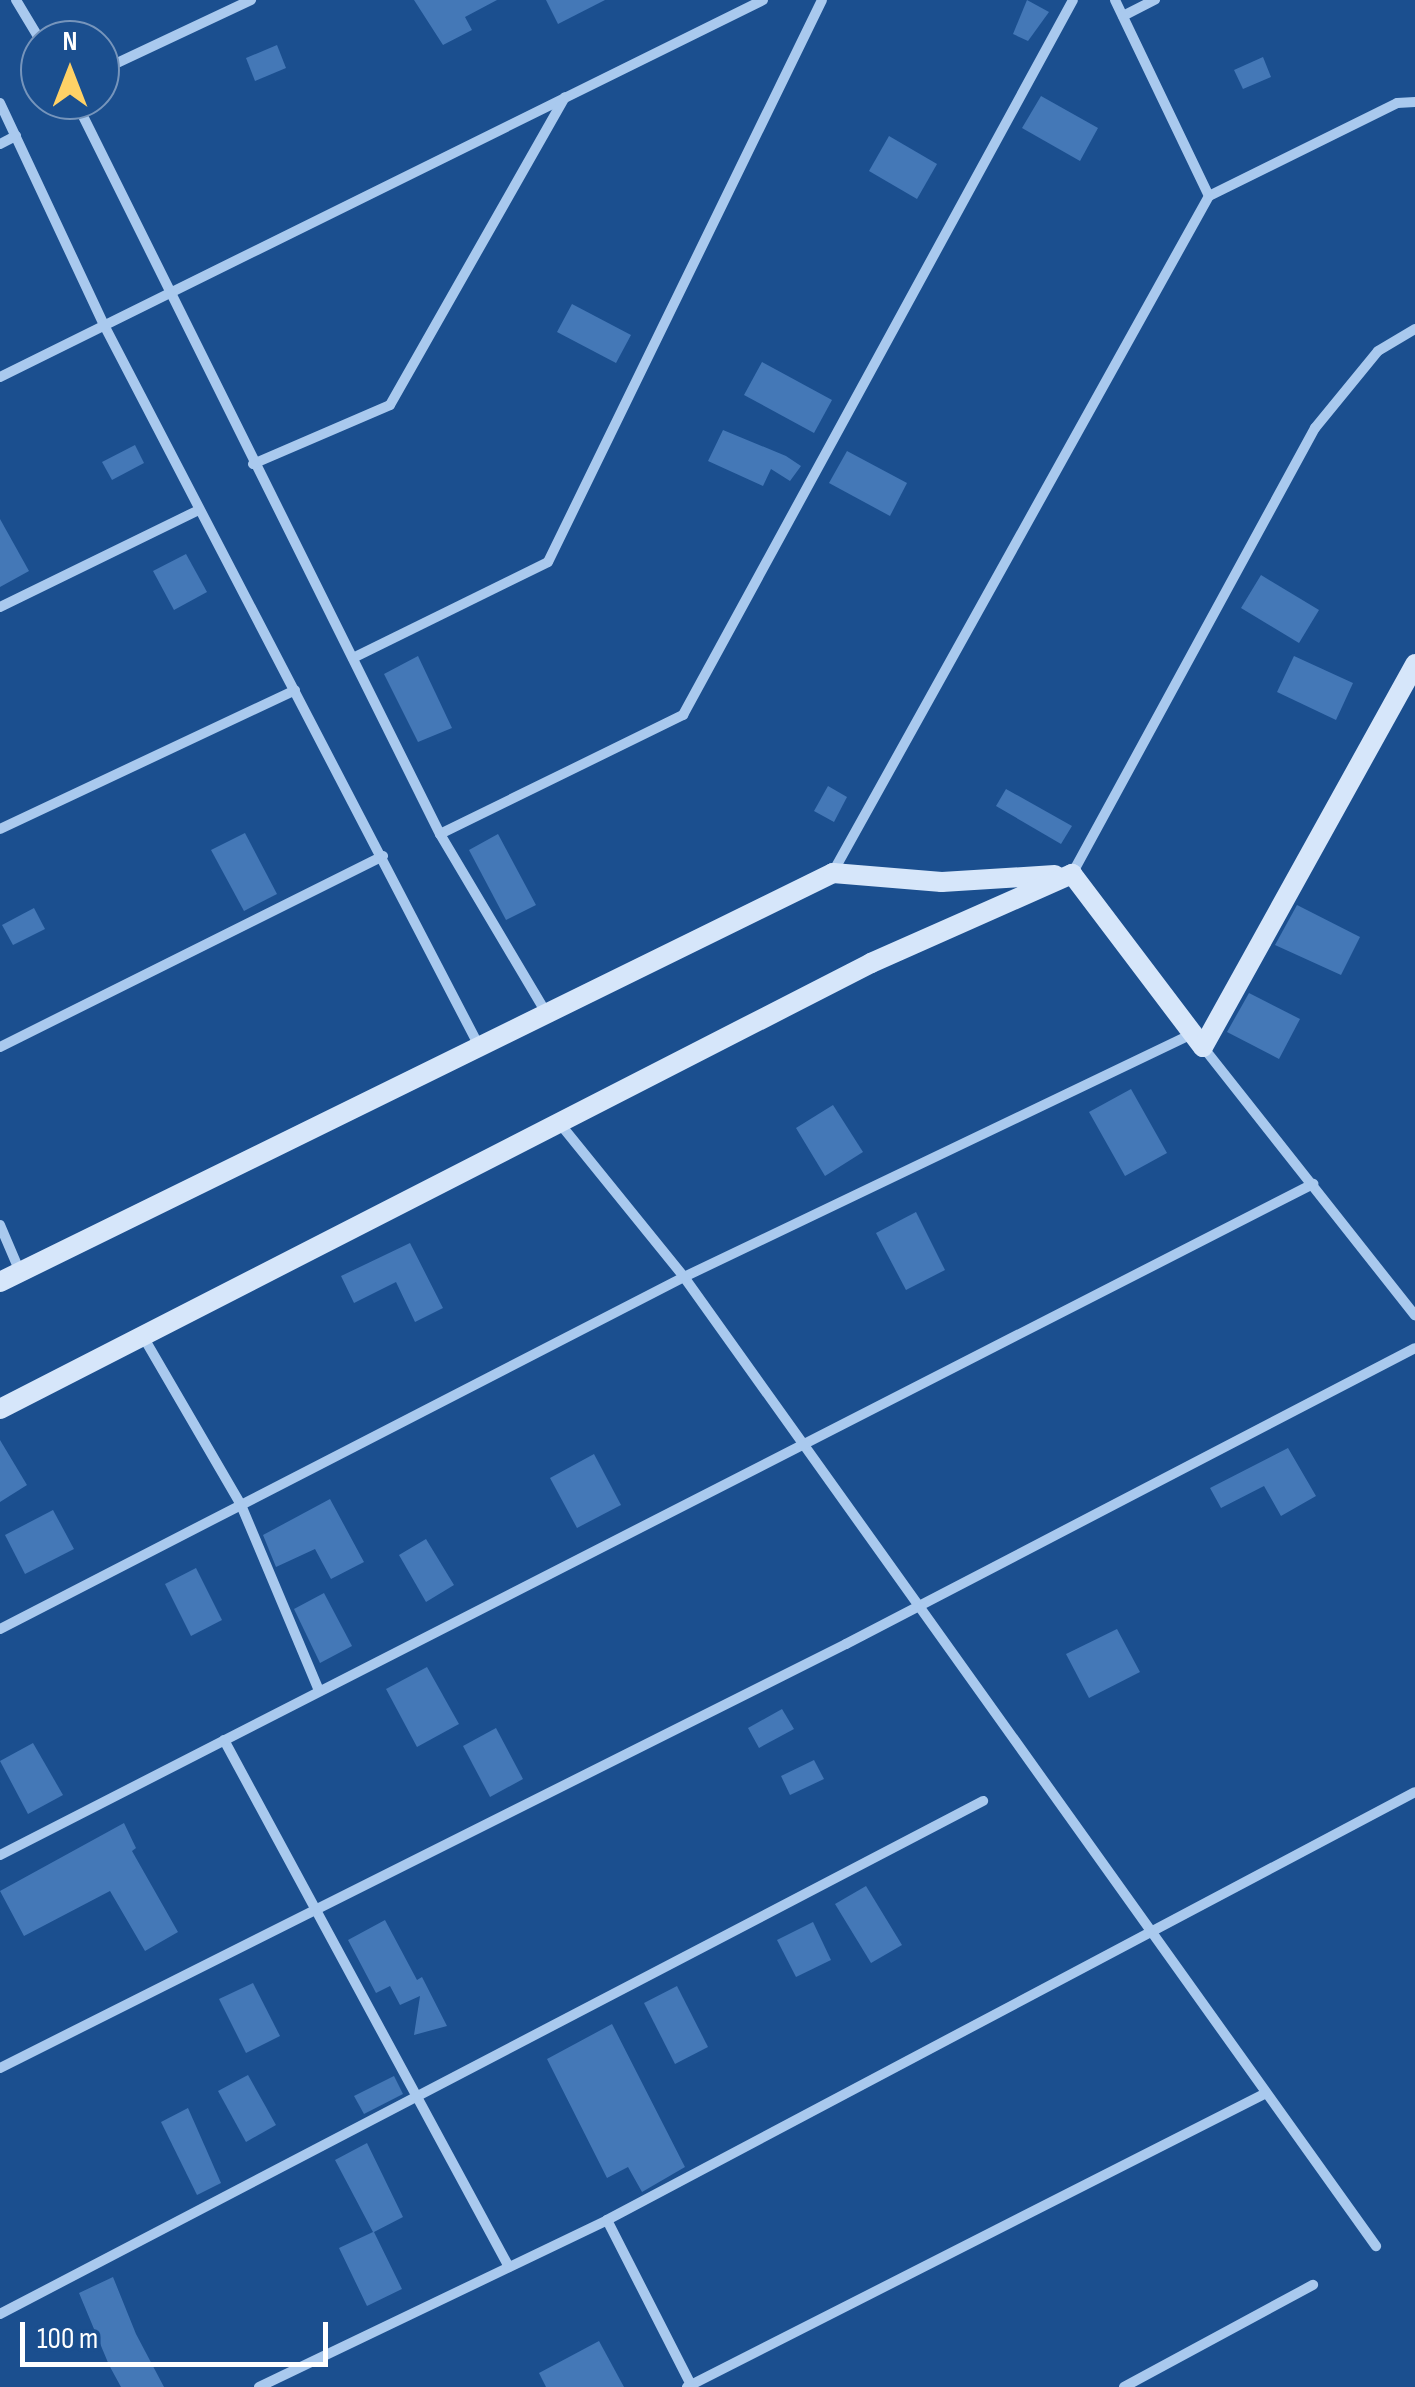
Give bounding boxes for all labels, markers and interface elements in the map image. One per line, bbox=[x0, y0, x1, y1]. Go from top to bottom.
north arrow bbox=[20, 20, 120, 120]
text: N bbox=[63, 25, 77, 58]
scale bar bbox=[25, 2302, 332, 2364]
text: 100 m bbox=[37, 2321, 98, 2357]

